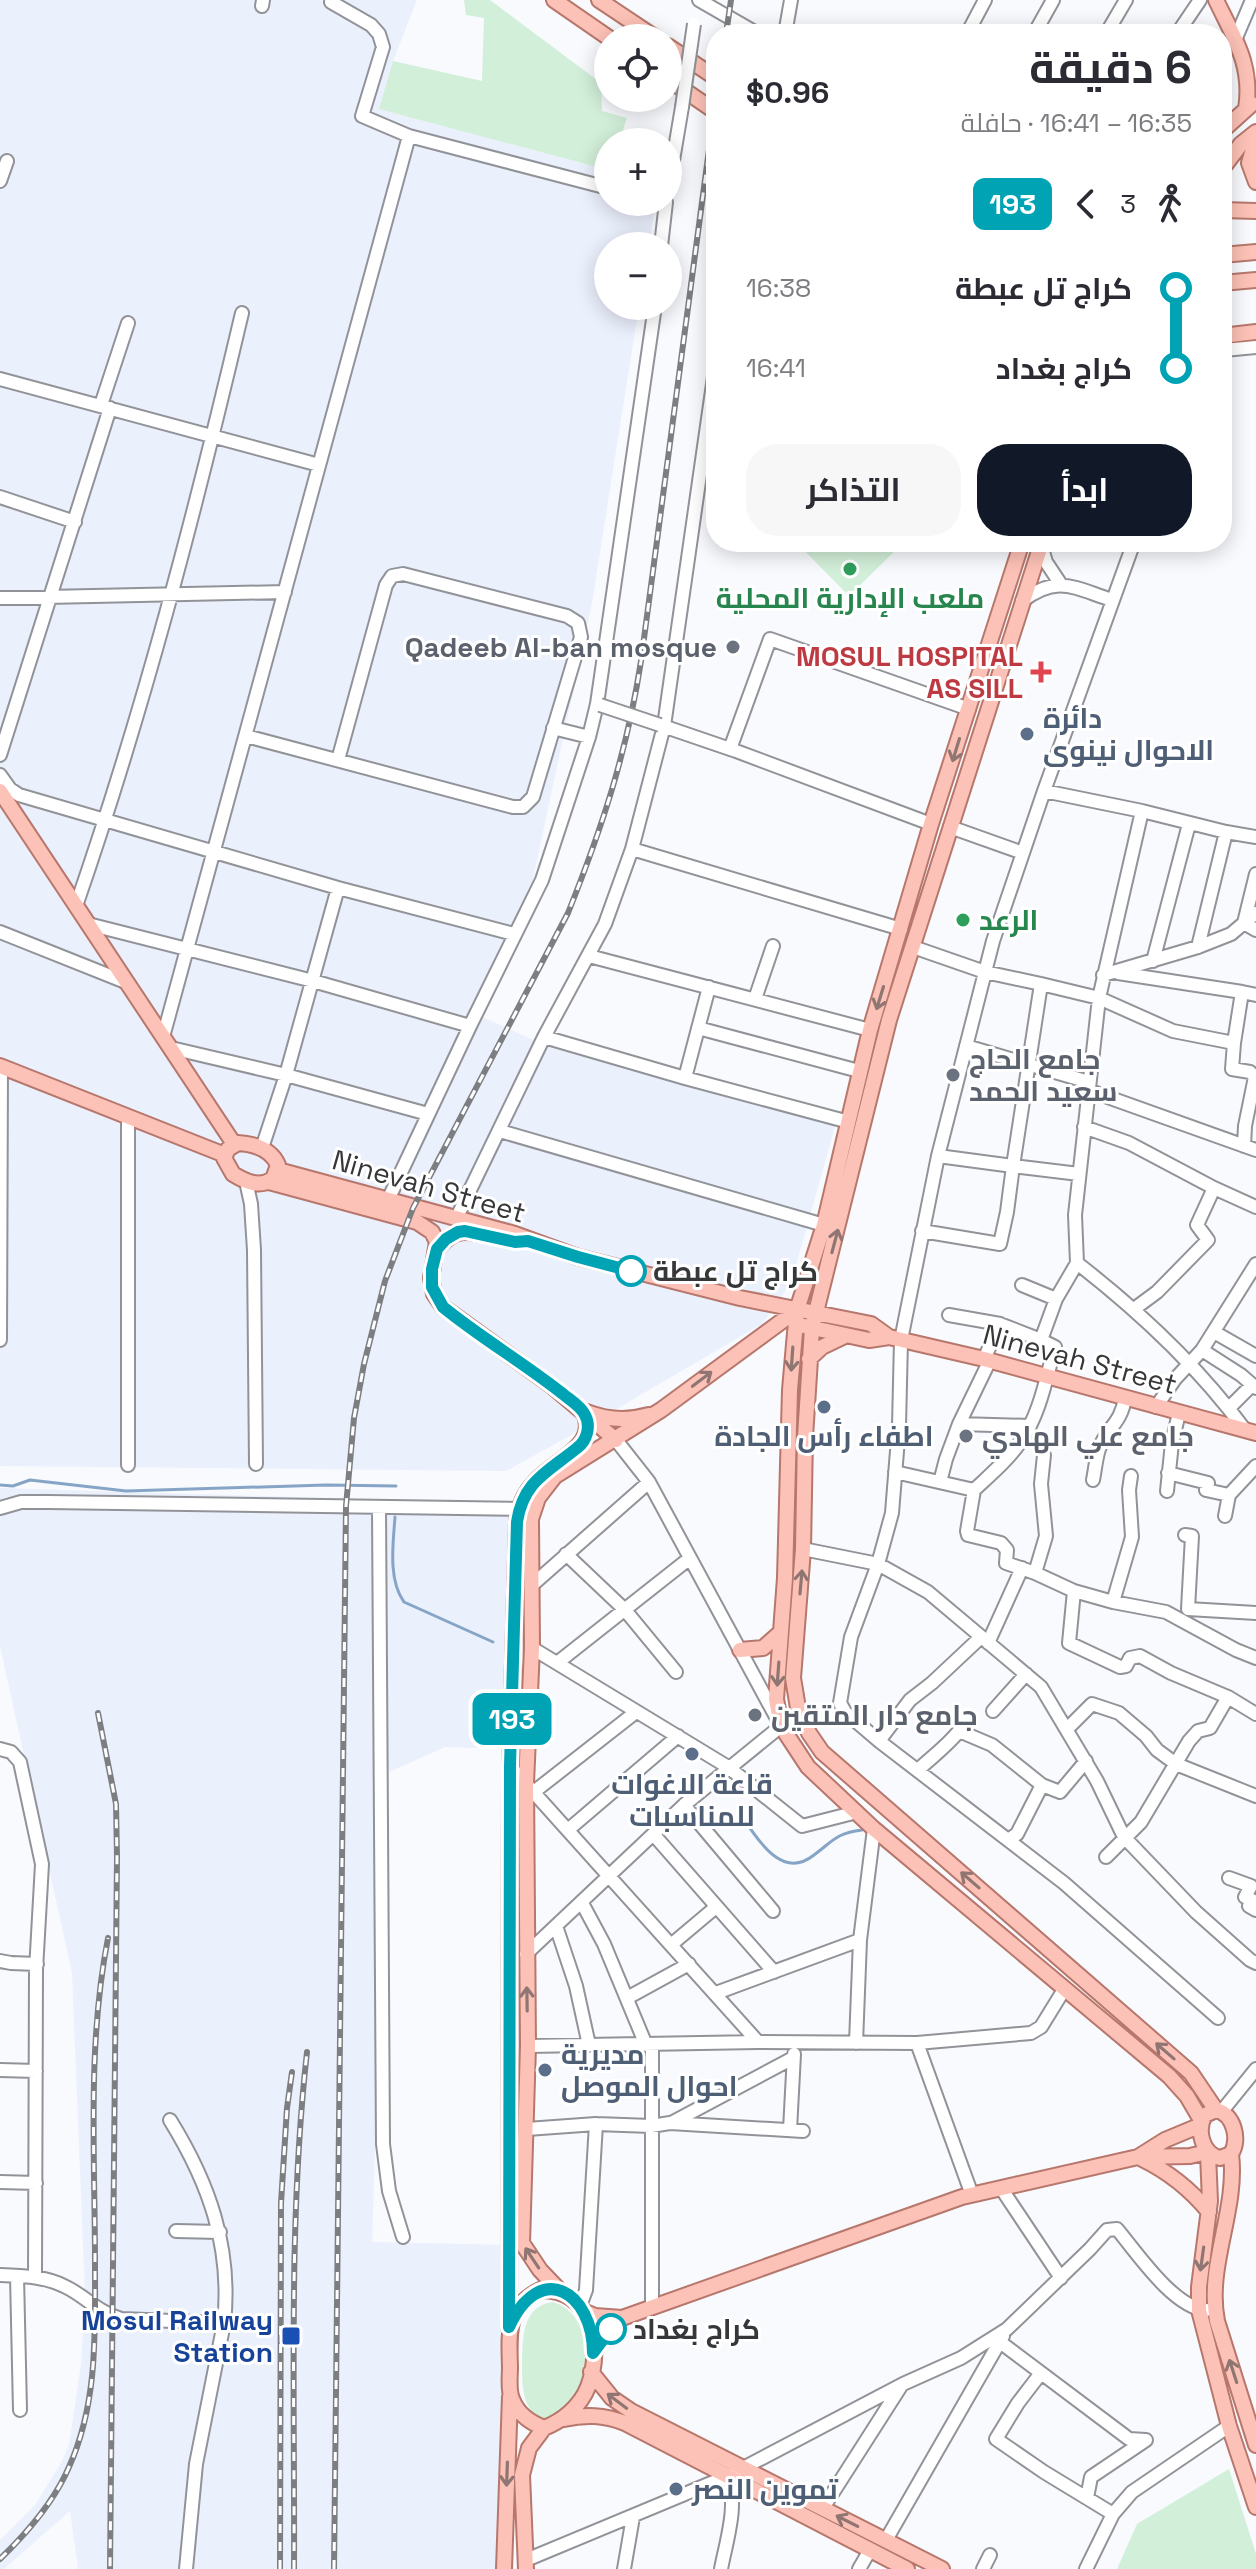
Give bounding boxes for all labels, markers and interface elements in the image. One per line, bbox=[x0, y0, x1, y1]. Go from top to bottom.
map controls bbox=[594, 24, 682, 320]
button: locate bbox=[594, 24, 682, 112]
text: 6 دقيقة bbox=[1029, 40, 1192, 96]
text: $0.96 bbox=[746, 73, 829, 112]
text: 16:35 – 16:41 · حافلة bbox=[961, 106, 1192, 140]
button: + bbox=[594, 128, 682, 216]
icon: back bbox=[1064, 182, 1108, 226]
icon: walk bbox=[1148, 182, 1192, 226]
text: 193 bbox=[989, 186, 1036, 222]
text: 3 bbox=[1120, 187, 1136, 221]
button: − bbox=[594, 232, 682, 320]
text: كراج تل عبطة bbox=[955, 269, 1132, 308]
text: 16:38 bbox=[746, 271, 811, 305]
text: كراج بغداد bbox=[996, 349, 1132, 388]
text: 16:41 bbox=[746, 351, 806, 385]
button: التذاكر bbox=[746, 444, 961, 536]
button: ابدأ bbox=[977, 444, 1192, 536]
marker: ملعب الإدارية المحلية bbox=[841, 560, 859, 578]
place label: ملعب الإدارية المحلية bbox=[716, 580, 984, 617]
place label: Qadeeb Al-ban mosque bbox=[405, 629, 717, 665]
marker: Qadeeb Al-ban mosque bbox=[724, 638, 742, 656]
place label: MOSUL HOSPITAL AS SILL bbox=[796, 638, 1023, 706]
marker: MOSUL HOSPITAL AS SILL bbox=[1030, 661, 1052, 683]
place label: دائرة الاحوال نينوى bbox=[1043, 700, 1214, 768]
marker: دائرة الاحوال نينوى bbox=[1018, 725, 1036, 743]
one-way arrow bbox=[948, 736, 963, 762]
place label: الرعد bbox=[979, 902, 1038, 938]
marker: الرعد bbox=[954, 911, 972, 929]
one-way arrow bbox=[872, 985, 887, 1011]
place label: جامع الحاج سعيد الحمد bbox=[969, 1041, 1117, 1109]
marker: جامع الحاج سعيد الحمد bbox=[944, 1066, 962, 1084]
street label: Ninevah Street bbox=[328, 1141, 530, 1231]
one-way arrow bbox=[828, 1229, 843, 1255]
place label: كراج تل عبطة bbox=[653, 1253, 818, 1290]
marker: كراج تل عبطة bbox=[616, 1256, 646, 1286]
street label: Ninevah Street bbox=[979, 1316, 1181, 1402]
one-way arrow bbox=[784, 1345, 799, 1372]
one-way arrow bbox=[691, 1371, 713, 1388]
marker: اطفاء رأس الجادة bbox=[815, 1398, 833, 1416]
place label: اطفاء رأس الجادة bbox=[714, 1418, 934, 1454]
place label: جامع علي الهادي bbox=[982, 1418, 1194, 1459]
marker: جامع علي الهادي bbox=[957, 1427, 975, 1445]
one-way arrow bbox=[794, 1569, 809, 1596]
one-way arrow bbox=[770, 1660, 785, 1687]
line badge: 193 bbox=[466, 1693, 558, 1745]
place label: جامع دار المتقين bbox=[771, 1697, 978, 1734]
text: 193 bbox=[489, 1701, 535, 1737]
marker: جامع دار المتقين bbox=[746, 1706, 764, 1724]
marker: قاعة الاغوات للمناسبات bbox=[683, 1745, 701, 1763]
place label: قاعة الاغوات للمناسبات bbox=[611, 1766, 773, 1834]
one-way arrow bbox=[960, 1871, 980, 1889]
one-way arrow bbox=[519, 1986, 535, 2013]
place label: مديرية احوال الموصل bbox=[561, 2036, 738, 2104]
one-way arrow bbox=[1156, 2042, 1176, 2060]
marker: مديرية احوال الموصل bbox=[536, 2061, 554, 2079]
one-way arrow bbox=[1194, 2246, 1209, 2271]
one-way arrow bbox=[524, 2248, 540, 2270]
place label: Mosul Railway Station bbox=[81, 2302, 273, 2370]
place label: كراج بغداد bbox=[633, 2311, 760, 2348]
marker: كراج بغداد bbox=[596, 2314, 626, 2344]
marker: Mosul Railway Station bbox=[280, 2325, 302, 2347]
one-way arrow bbox=[1224, 2358, 1239, 2383]
one-way arrow bbox=[607, 2392, 628, 2409]
one-way arrow bbox=[500, 2460, 515, 2487]
place label: تموين النصر bbox=[691, 2471, 838, 2507]
marker: تموين النصر bbox=[667, 2480, 685, 2498]
one-way arrow bbox=[836, 2512, 860, 2528]

